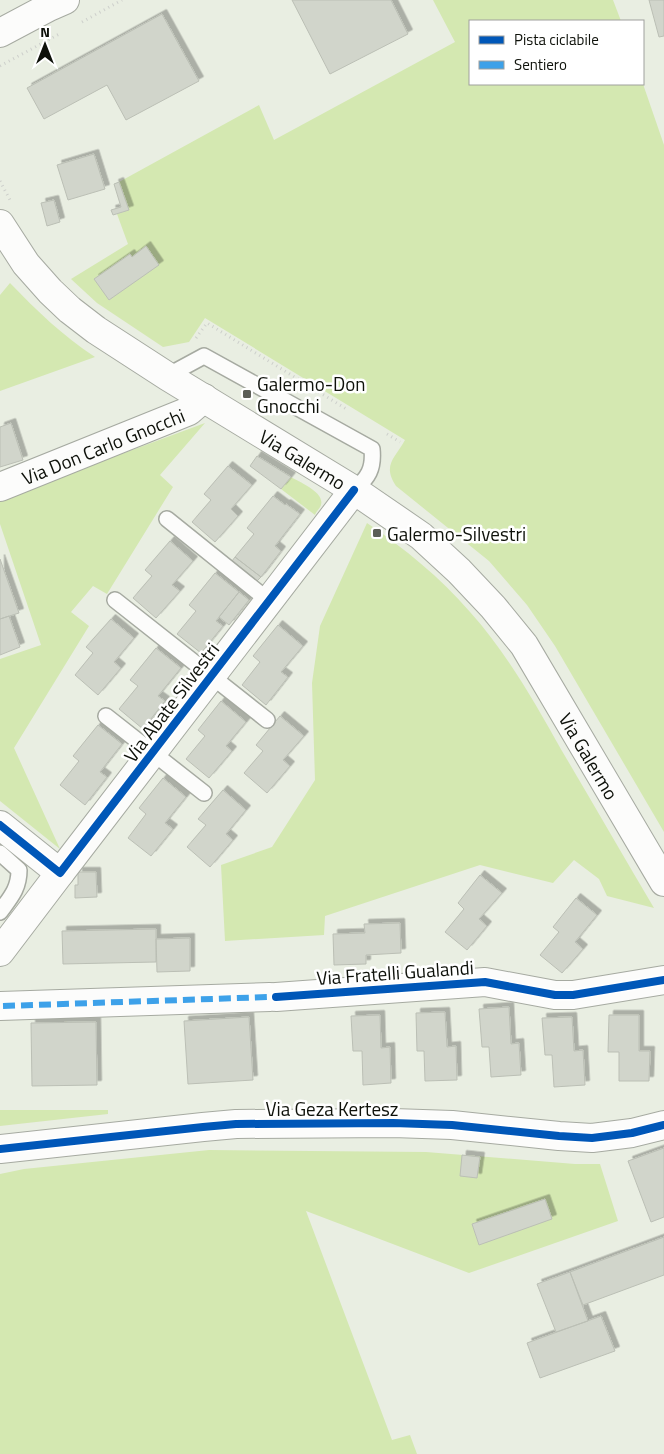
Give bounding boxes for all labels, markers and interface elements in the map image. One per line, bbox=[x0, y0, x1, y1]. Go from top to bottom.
north arrow bbox=[20, 20, 70, 70]
legend bbox=[469, 20, 644, 85]
text: N bbox=[40, 21, 50, 42]
text: Pista ciclabile bbox=[514, 28, 599, 51]
text: Sentiero bbox=[514, 53, 567, 76]
place label: Galermo-Don Gnocchi bbox=[257, 369, 366, 420]
marker: Galermo-Don Gnocchi bbox=[241, 388, 253, 400]
street label: Via Don Carlo Gnocchi bbox=[17, 400, 189, 491]
street label: Via Galermo bbox=[254, 421, 352, 496]
place label: Galermo-Silvestri bbox=[387, 519, 526, 548]
marker: Galermo-Silvestri bbox=[371, 527, 383, 539]
street label: Via Abate Silvestri bbox=[116, 636, 226, 768]
street label: Via Galermo bbox=[552, 707, 627, 805]
street label: Via Fratelli Gualandi bbox=[315, 952, 475, 992]
street label: Via Geza Kertesz bbox=[265, 1094, 399, 1123]

